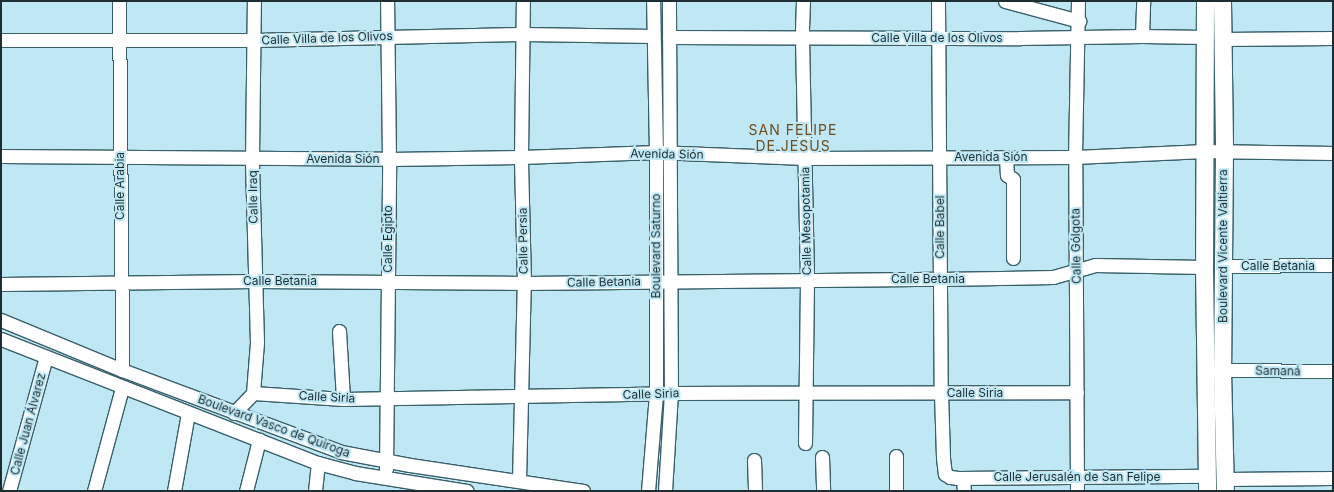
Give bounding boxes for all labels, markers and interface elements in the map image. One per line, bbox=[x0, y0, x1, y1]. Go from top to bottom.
street label: Calle Villa de los Olivos bbox=[261, 29, 393, 47]
street label: Calle Villa de los Olivos bbox=[871, 31, 1003, 45]
district label: SAN FELIPE DE JESUS bbox=[749, 122, 837, 154]
street label: Avenida Sión bbox=[630, 146, 704, 162]
street label: Avenida Sión bbox=[954, 150, 1028, 164]
street label: Calle Arabia bbox=[113, 152, 127, 220]
street label: Avenida Sión bbox=[306, 152, 380, 166]
street label: Calle Mesopotamia bbox=[798, 167, 814, 275]
street label: Boulevard Vicente Valtierra bbox=[1216, 169, 1230, 323]
street label: Calle Iraq bbox=[245, 170, 261, 224]
street label: Boulevard Saturno bbox=[649, 194, 663, 298]
street label: Calle Babel bbox=[933, 195, 947, 259]
street label: Calle Egipto bbox=[381, 205, 395, 273]
street label: Calle Persia bbox=[515, 207, 531, 275]
street label: Calle Gólgota bbox=[1068, 208, 1084, 284]
street label: Calle Betania bbox=[1241, 259, 1315, 273]
street label: Calle Betania bbox=[891, 272, 965, 286]
street label: Calle Betania bbox=[243, 274, 317, 288]
street label: Calle Betania bbox=[567, 274, 641, 290]
street label: Samaná bbox=[1255, 363, 1301, 379]
street label: Calle Juan Álvarez bbox=[7, 371, 49, 477]
street label: Calle Siria bbox=[622, 386, 680, 402]
street label: Calle Siria bbox=[947, 386, 1003, 400]
street label: Calle Siria bbox=[298, 388, 356, 406]
street label: Boulevard Vasco de Quiroga bbox=[196, 392, 352, 460]
street label: Calle Jerusalén de San Felipe bbox=[994, 470, 1160, 484]

